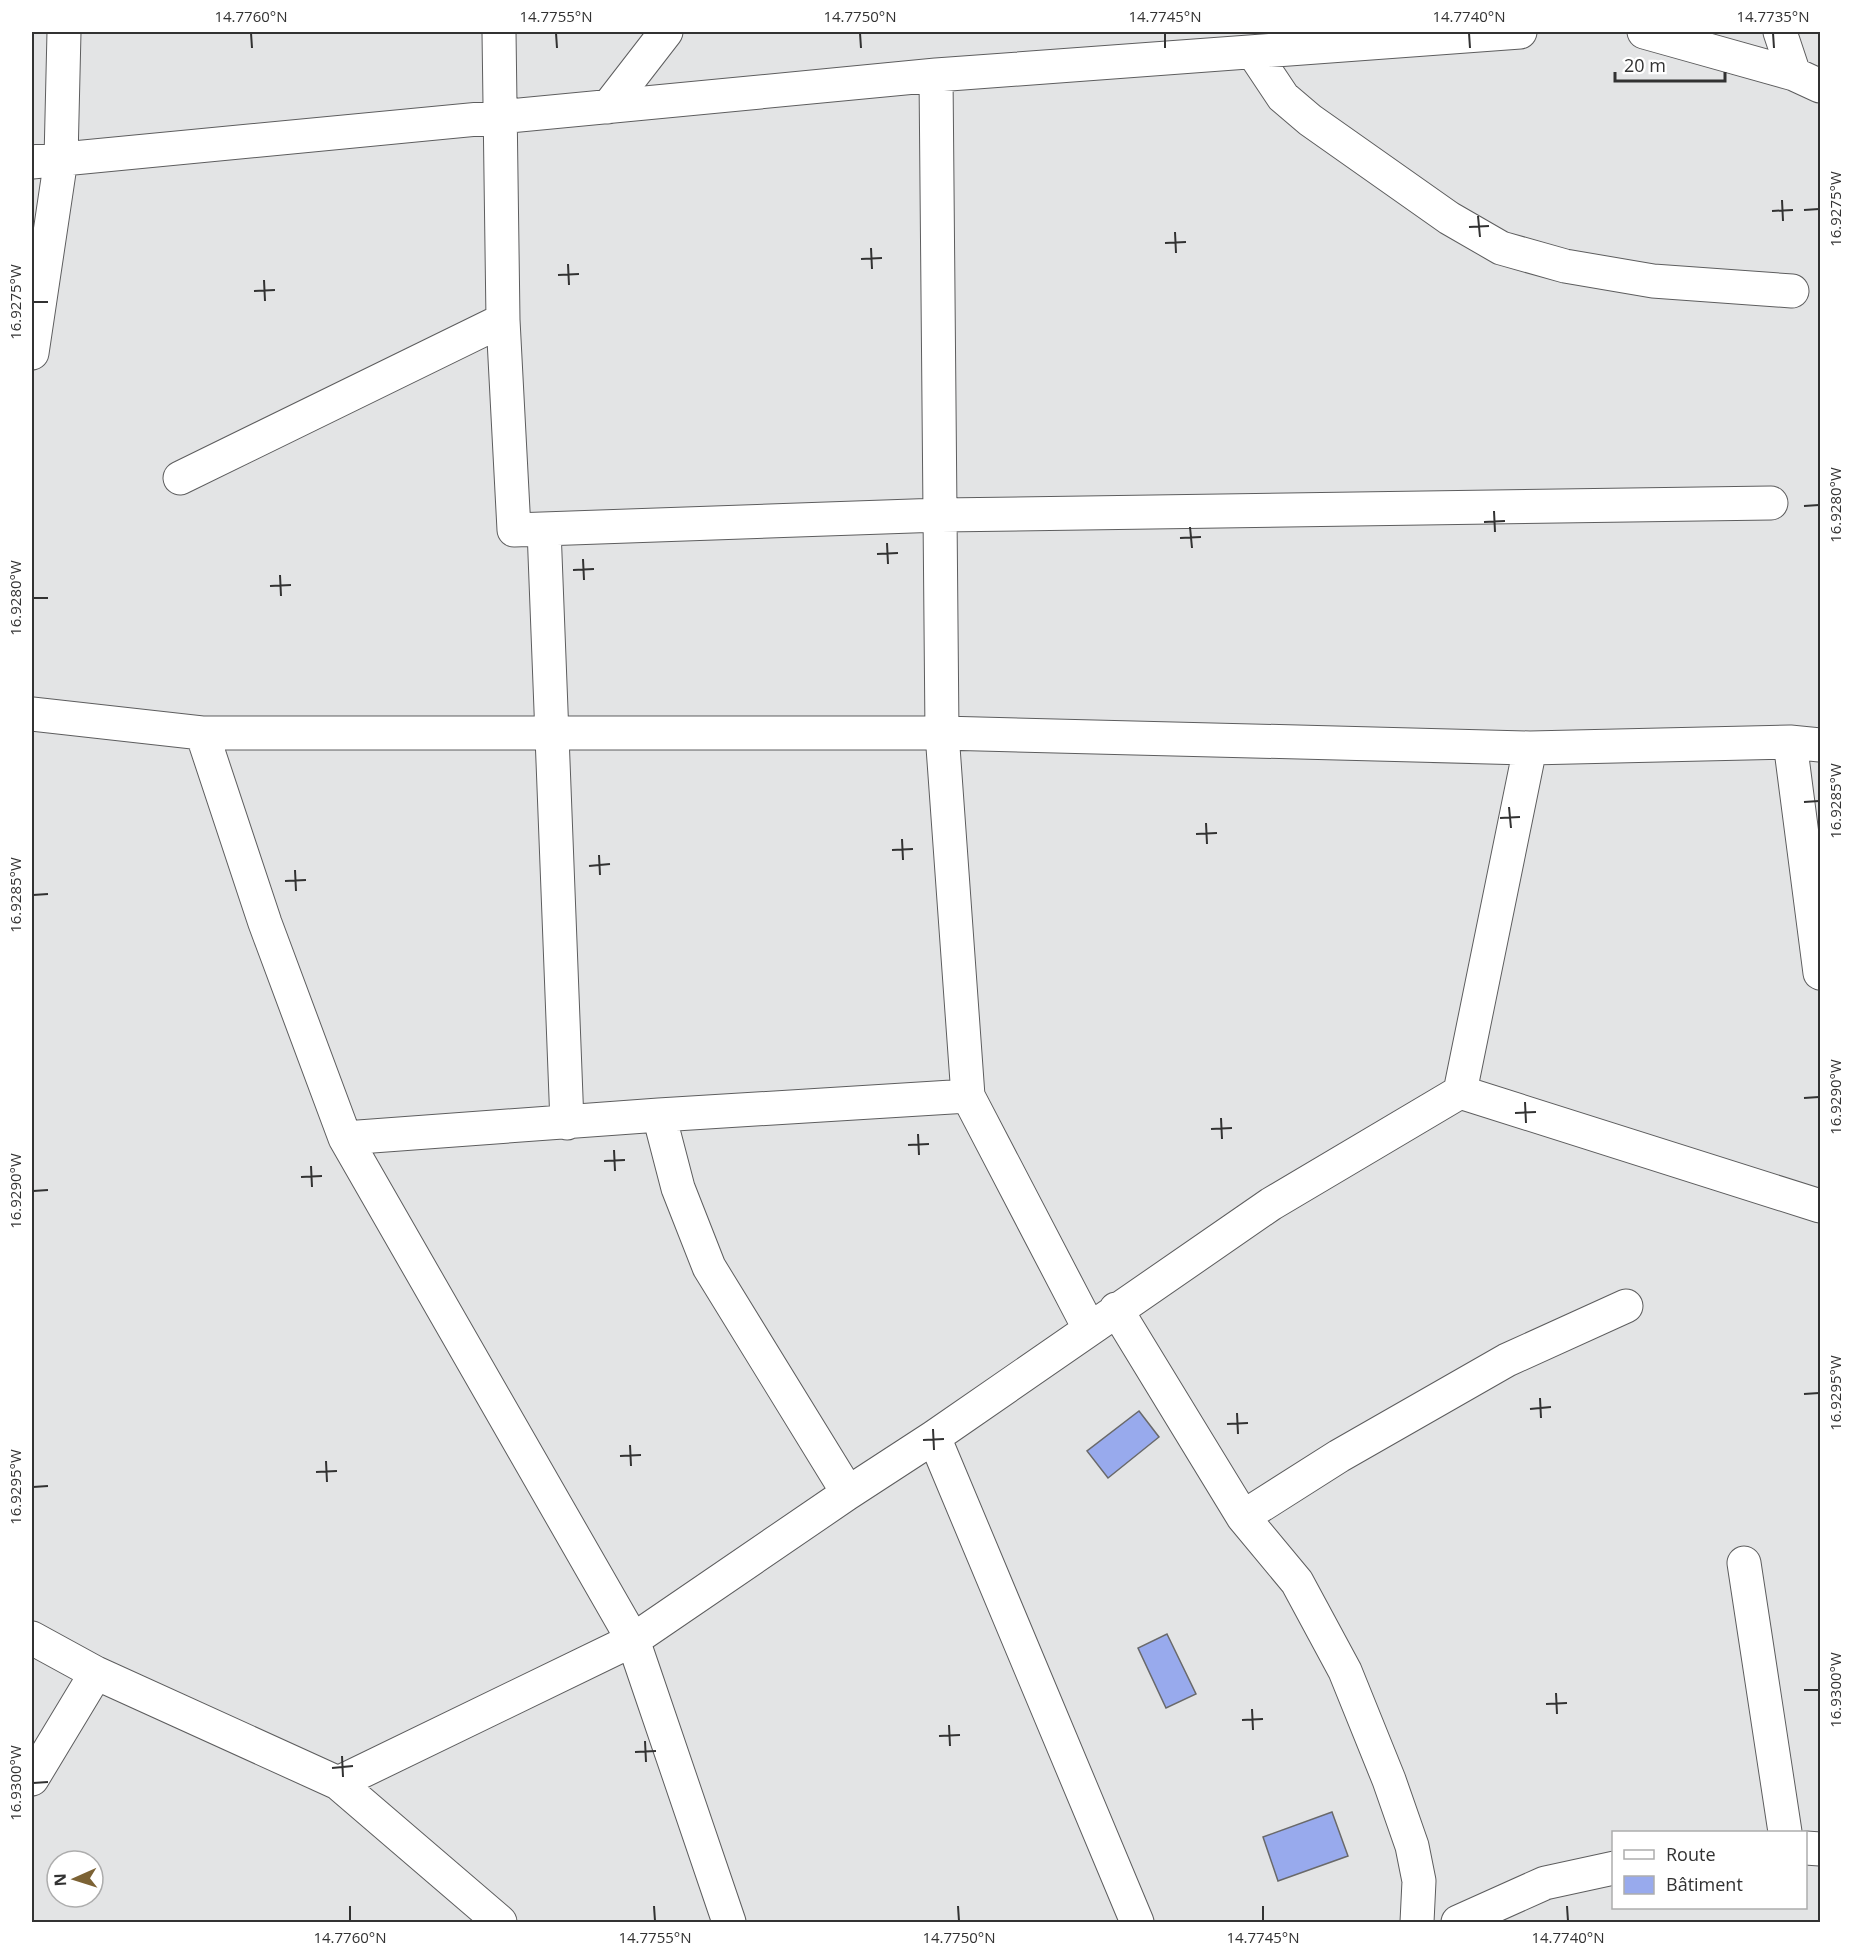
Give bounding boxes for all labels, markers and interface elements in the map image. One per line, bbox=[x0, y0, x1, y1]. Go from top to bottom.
text: 14.7760°N bbox=[214, 6, 288, 26]
text: 14.7755°N bbox=[519, 6, 593, 26]
text: 14.7750°N bbox=[823, 6, 897, 26]
text: 14.7745°N bbox=[1128, 6, 1202, 26]
text: 14.7740°N bbox=[1432, 6, 1506, 26]
text: 14.7735°N bbox=[1736, 6, 1810, 26]
scale bar bbox=[1615, 45, 1724, 83]
text: 20 m bbox=[1624, 53, 1666, 77]
text: 16.9275°W bbox=[1825, 171, 1845, 247]
text: 16.9275°W bbox=[5, 264, 25, 340]
text: 16.9280°W bbox=[1825, 467, 1845, 543]
text: 16.9280°W bbox=[5, 560, 25, 636]
text: 16.9285°W bbox=[1825, 763, 1845, 839]
text: 16.9285°W bbox=[5, 857, 25, 933]
text: 16.9290°W bbox=[1825, 1059, 1845, 1135]
text: 16.9290°W bbox=[5, 1153, 25, 1229]
text: 16.9295°W bbox=[1825, 1355, 1845, 1431]
text: 16.9295°W bbox=[5, 1449, 25, 1525]
text: 16.9300°W bbox=[1825, 1652, 1845, 1728]
text: 16.9300°W bbox=[5, 1745, 25, 1821]
legend bbox=[1612, 1831, 1807, 1909]
text: Route bbox=[1666, 1842, 1716, 1866]
north arrow bbox=[45, 1849, 105, 1909]
text: Bâtiment bbox=[1666, 1872, 1743, 1896]
text: N bbox=[49, 1873, 71, 1887]
text: 14.7760°N bbox=[313, 1927, 387, 1947]
text: 14.7755°N bbox=[618, 1927, 692, 1947]
text: 14.7750°N bbox=[922, 1927, 996, 1947]
text: 14.7745°N bbox=[1226, 1927, 1300, 1947]
text: 14.7740°N bbox=[1531, 1927, 1605, 1947]

